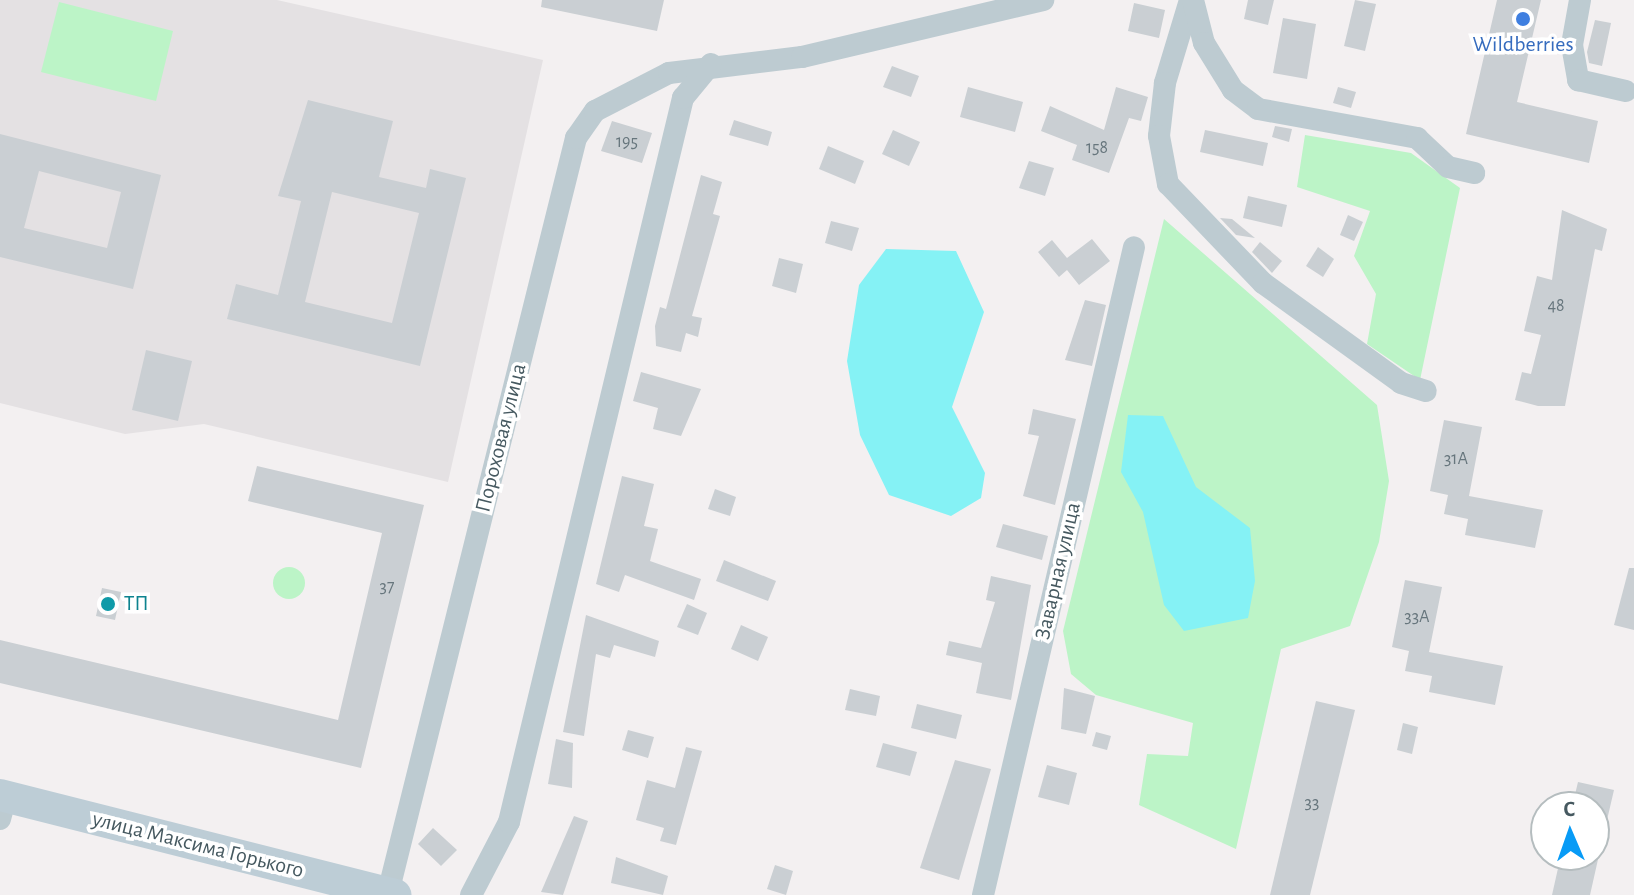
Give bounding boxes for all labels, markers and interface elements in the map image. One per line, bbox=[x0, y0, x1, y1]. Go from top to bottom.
marker: Wildberries bbox=[1514, 10, 1532, 28]
place label: Wildberries bbox=[1472, 32, 1574, 58]
house number: 195 bbox=[616, 131, 638, 153]
house number: 158 bbox=[1086, 137, 1108, 159]
house number: 48 bbox=[1547, 295, 1565, 317]
street label: Пороховая улица bbox=[470, 361, 532, 515]
house number: 31А bbox=[1444, 448, 1468, 470]
street label: Заварная улица bbox=[1029, 500, 1087, 642]
house number: 37 bbox=[380, 576, 394, 598]
place label: ТП bbox=[124, 591, 149, 617]
marker: ТП bbox=[99, 595, 117, 613]
house number: 33А bbox=[1404, 606, 1430, 628]
north arrow bbox=[1530, 791, 1610, 871]
house number: 33 bbox=[1305, 792, 1319, 814]
text: С bbox=[1563, 798, 1576, 820]
street label: улица Максима Горького bbox=[90, 806, 306, 884]

